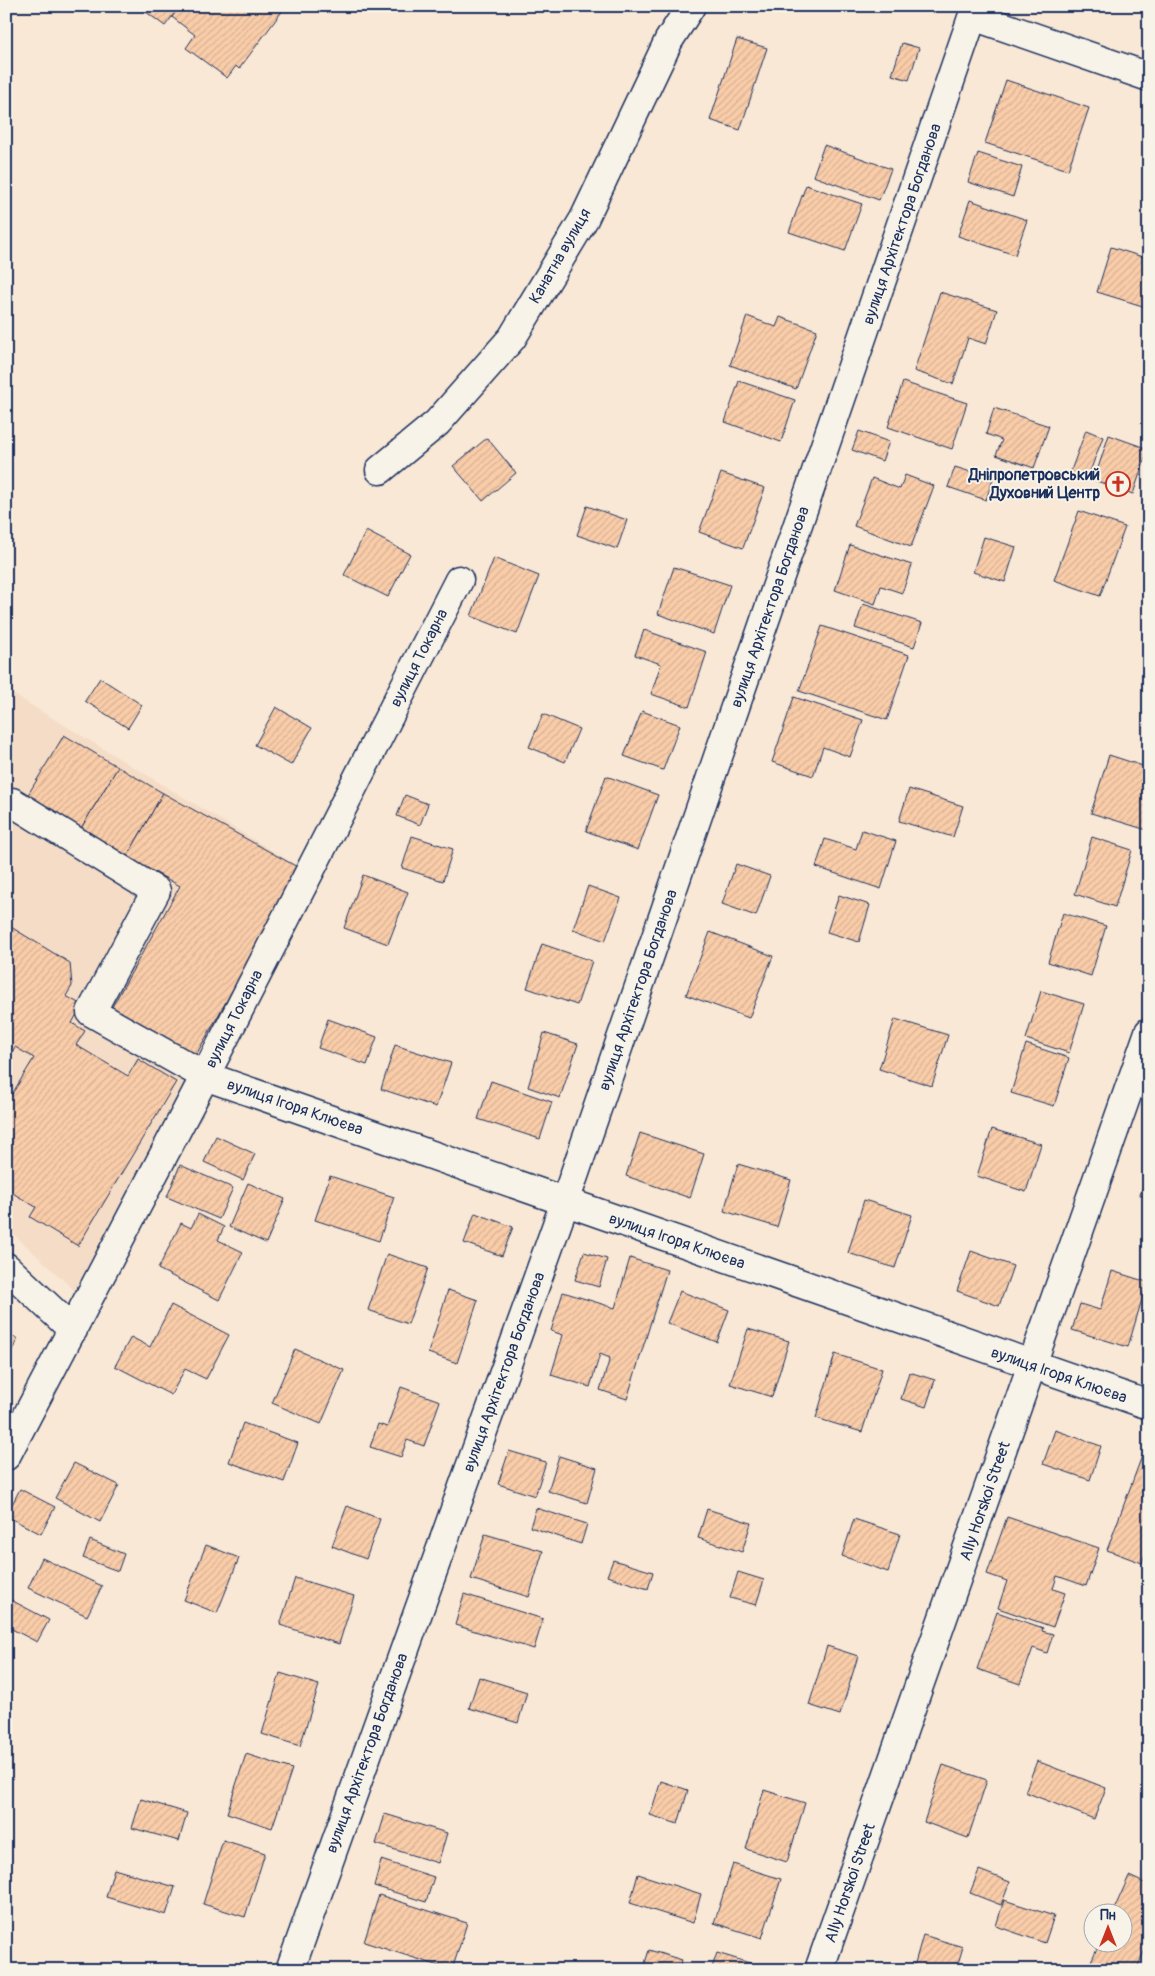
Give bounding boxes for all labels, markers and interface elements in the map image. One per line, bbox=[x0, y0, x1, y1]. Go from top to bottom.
street label: вулиця Архітектора Богданова bbox=[858, 121, 946, 327]
street label: Канатна вулиця bbox=[525, 205, 595, 307]
place label: Дніпропетровський Духовний Центр bbox=[968, 465, 1100, 503]
church icon: Дніпропетровський Духовний Центр bbox=[1105, 471, 1131, 497]
street label: вулиця Архітектора Богданова bbox=[726, 504, 814, 710]
street label: вулиця Токарна bbox=[386, 606, 452, 710]
street label: вулиця Архітектора Богданова bbox=[594, 887, 682, 1093]
street label: вулиця Токарна bbox=[201, 967, 267, 1071]
street label: вулиця Ігоря Клюєва bbox=[224, 1074, 366, 1140]
street label: вулиця Ігоря Клюєва bbox=[606, 1208, 748, 1274]
street label: вулиця Архітектора Богданова bbox=[458, 1269, 550, 1475]
street label: вулиця Ігоря Клюєва bbox=[988, 1342, 1130, 1408]
street label: Ally Horskoi Street bbox=[955, 1438, 1015, 1563]
street label: вулиця Архітектора Богданова bbox=[321, 1650, 413, 1856]
street label: Ally Horskoi Street bbox=[820, 1820, 880, 1945]
north arrow bbox=[1082, 1904, 1132, 1954]
text: Пн bbox=[1100, 1907, 1116, 1924]

